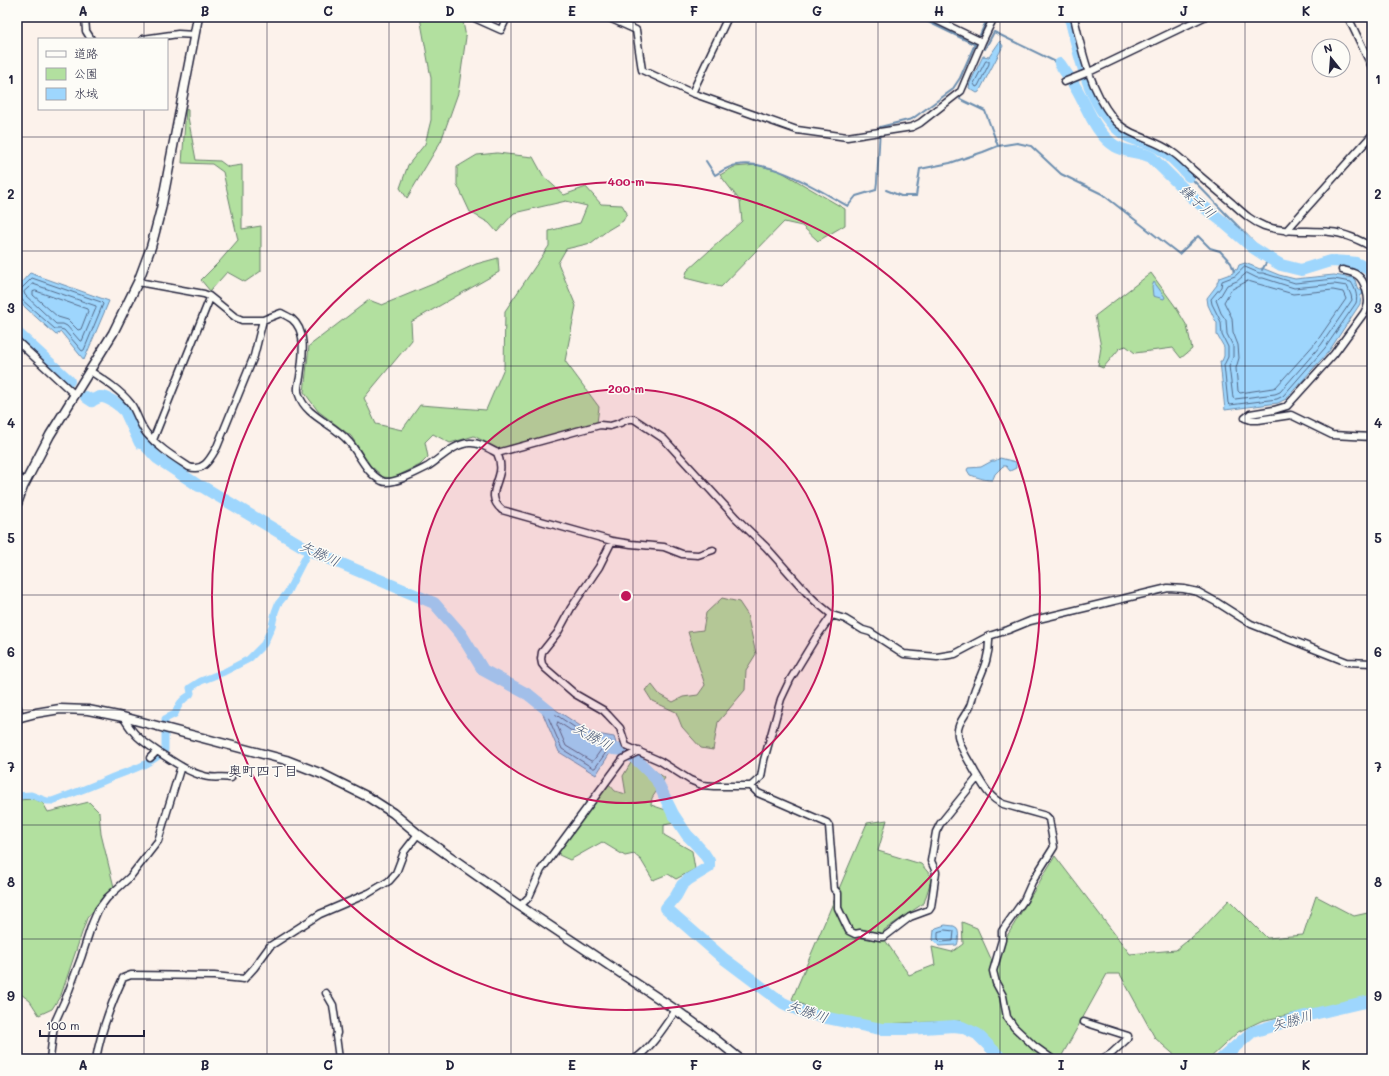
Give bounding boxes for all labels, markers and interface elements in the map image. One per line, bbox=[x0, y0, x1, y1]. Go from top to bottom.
text: A bbox=[78, 2, 88, 19]
text: B bbox=[201, 2, 210, 19]
text: C bbox=[323, 2, 333, 19]
text: D bbox=[445, 2, 455, 19]
text: E bbox=[568, 2, 576, 19]
text: F bbox=[690, 2, 698, 19]
text: G bbox=[812, 2, 822, 19]
text: H bbox=[934, 2, 944, 19]
text: I bbox=[1058, 2, 1065, 19]
text: J bbox=[1180, 2, 1188, 19]
text: K bbox=[1302, 2, 1311, 19]
legend bbox=[38, 38, 168, 110]
north arrow bbox=[1311, 38, 1351, 78]
text: N bbox=[1322, 40, 1334, 56]
text: 道路 bbox=[74, 45, 98, 61]
text: 公園 bbox=[74, 65, 98, 81]
text: 1 bbox=[8, 70, 14, 87]
text: 1 bbox=[1375, 70, 1381, 87]
text: 水域 bbox=[74, 85, 98, 101]
text: 400 m bbox=[608, 173, 644, 189]
water label: 鎌子川 bbox=[1176, 180, 1220, 222]
text: 2 bbox=[7, 185, 15, 202]
text: 2 bbox=[1374, 185, 1382, 202]
text: 3 bbox=[7, 299, 15, 316]
text: 3 bbox=[1374, 299, 1382, 316]
text: 200 m bbox=[608, 380, 644, 396]
text: 4 bbox=[7, 414, 15, 431]
text: 4 bbox=[1374, 414, 1382, 431]
text: 5 bbox=[7, 529, 15, 546]
text: 5 bbox=[1374, 529, 1382, 546]
water label: 矢勝川 bbox=[297, 536, 343, 570]
centre of rings bbox=[619, 589, 633, 603]
text: 6 bbox=[7, 643, 15, 660]
text: 6 bbox=[1374, 643, 1382, 660]
water label: 矢勝川 bbox=[570, 718, 616, 754]
text: 7 bbox=[7, 758, 15, 775]
text: 7 bbox=[1374, 758, 1382, 775]
district label: 奥町四丁目 bbox=[228, 761, 298, 780]
text: 8 bbox=[7, 873, 15, 890]
text: 8 bbox=[1374, 873, 1382, 890]
text: 9 bbox=[7, 987, 15, 1004]
text: 9 bbox=[1374, 987, 1382, 1004]
water label: 矢勝川 bbox=[785, 995, 831, 1027]
water label: 矢勝川 bbox=[1269, 1005, 1315, 1035]
scale bar bbox=[40, 1012, 144, 1038]
text: 100 m bbox=[46, 1017, 80, 1033]
text: A bbox=[78, 1056, 88, 1073]
text: B bbox=[201, 1056, 210, 1073]
text: C bbox=[323, 1056, 333, 1073]
text: D bbox=[445, 1056, 455, 1073]
text: E bbox=[568, 1056, 576, 1073]
text: F bbox=[690, 1056, 698, 1073]
text: G bbox=[812, 1056, 822, 1073]
text: H bbox=[934, 1056, 944, 1073]
text: I bbox=[1058, 1056, 1065, 1073]
text: J bbox=[1180, 1056, 1188, 1073]
text: K bbox=[1302, 1056, 1311, 1073]

